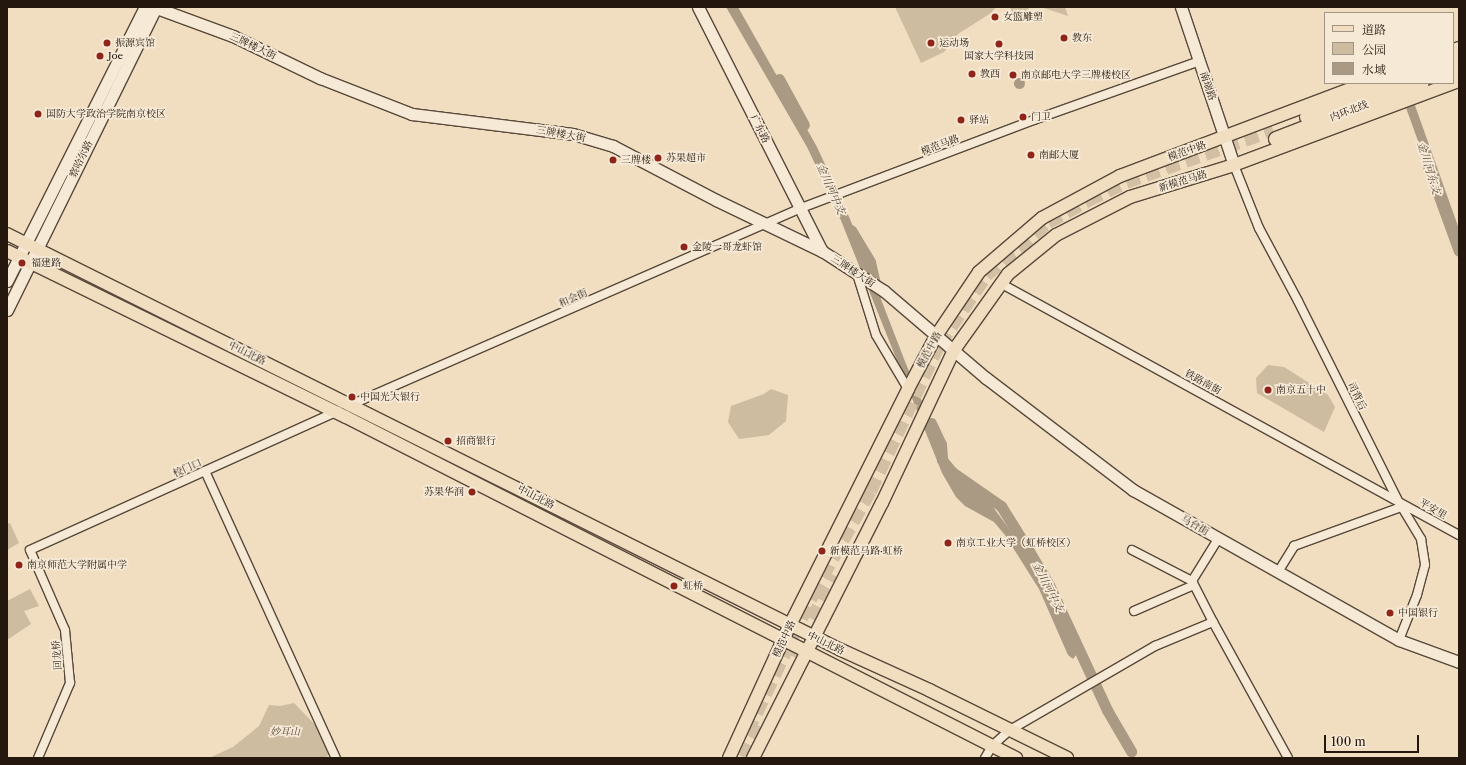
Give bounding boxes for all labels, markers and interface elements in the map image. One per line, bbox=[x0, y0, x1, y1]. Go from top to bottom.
place label: 女篮雕塑 bbox=[1003, 11, 1043, 23]
marker: 女篮雕塑 bbox=[990, 12, 1000, 22]
legend bbox=[1324, 12, 1454, 84]
text: 道路 bbox=[1362, 22, 1386, 37]
street label: 三牌楼大街 bbox=[228, 30, 278, 62]
place label: 教东 bbox=[1072, 32, 1092, 44]
marker: 教东 bbox=[1059, 33, 1069, 43]
place label: 振源宾馆 bbox=[115, 37, 155, 49]
place label: 运动场 bbox=[939, 37, 969, 49]
marker: 振源宾馆 bbox=[102, 38, 112, 48]
marker: 运动场 bbox=[926, 38, 936, 48]
marker: 国家大学科技园 bbox=[994, 39, 1004, 49]
text: 公园 bbox=[1362, 42, 1386, 57]
place label: Joe bbox=[108, 50, 123, 62]
place label: 国家大学科技园 bbox=[964, 50, 1034, 62]
marker: Joe bbox=[95, 51, 105, 61]
text: 水域 bbox=[1362, 62, 1386, 77]
place label: 教西 bbox=[980, 68, 1000, 80]
marker: 教西 bbox=[967, 69, 977, 79]
place label: 南京邮电大学三牌楼校区 bbox=[1021, 69, 1131, 81]
marker: 南京邮电大学三牌楼校区 bbox=[1008, 70, 1018, 80]
street label: 南瑞路 bbox=[1197, 70, 1219, 102]
street label: 内环北线 bbox=[1328, 98, 1370, 124]
place label: 国防大学政治学院南京校区 bbox=[46, 108, 166, 120]
marker: 国防大学政治学院南京校区 bbox=[33, 109, 43, 119]
place label: 门卫 bbox=[1031, 111, 1051, 123]
marker: 门卫 bbox=[1018, 112, 1028, 122]
street label: 广东路 bbox=[748, 113, 772, 145]
place label: 驿站 bbox=[969, 114, 989, 126]
marker: 驿站 bbox=[956, 115, 966, 125]
street label: 三牌楼大街 bbox=[535, 124, 587, 144]
street label: 模范马路 bbox=[919, 132, 961, 158]
street label: 察哈尔路 bbox=[67, 138, 95, 180]
street label: 模范中路 bbox=[1166, 139, 1208, 163]
water label: 金川河东支 bbox=[1415, 140, 1443, 196]
place label: 南邮大厦 bbox=[1039, 149, 1079, 161]
marker: 南邮大厦 bbox=[1026, 150, 1036, 160]
place label: 苏果超市 bbox=[666, 152, 706, 164]
marker: 苏果超市 bbox=[653, 153, 663, 163]
place label: 三牌楼 bbox=[621, 154, 651, 166]
marker: 三牌楼 bbox=[608, 155, 618, 165]
water label: 金川河中支 bbox=[814, 161, 848, 217]
street label: 新模范马路 bbox=[1157, 168, 1209, 194]
place label: 金陵一哥龙虾馆 bbox=[692, 241, 762, 253]
marker: 金陵一哥龙虾馆 bbox=[679, 242, 689, 252]
street label: 三牌楼大街 bbox=[829, 252, 877, 290]
marker: 福建路 bbox=[16, 257, 28, 269]
place label: 福建路 bbox=[31, 257, 61, 269]
street label: 和会街 bbox=[557, 286, 589, 310]
street label: 模范中路 bbox=[914, 330, 944, 370]
street label: 中山北路 bbox=[226, 339, 268, 367]
street label: 铁路南街 bbox=[1183, 367, 1223, 397]
street label: 司背后 bbox=[1345, 380, 1369, 412]
place label: 南京五十中 bbox=[1276, 384, 1326, 396]
marker: 南京五十中 bbox=[1263, 385, 1273, 395]
place label: 中国光大银行 bbox=[360, 391, 420, 403]
marker: 中国光大银行 bbox=[347, 392, 357, 402]
place label: 招商银行 bbox=[456, 435, 496, 447]
marker: 招商银行 bbox=[443, 436, 453, 446]
street label: 校门口 bbox=[171, 456, 203, 480]
street label: 中山北路 bbox=[515, 483, 557, 511]
place label: 苏果华润 bbox=[424, 486, 464, 498]
marker: 苏果华润 bbox=[467, 487, 477, 497]
street label: 平安里 bbox=[1417, 496, 1449, 522]
street label: 马台街 bbox=[1179, 512, 1211, 538]
place label: 南京工业大学（虹桥校区） bbox=[956, 537, 1076, 549]
marker: 南京工业大学（虹桥校区） bbox=[943, 538, 953, 548]
place label: 新模范马路·虹桥 bbox=[830, 545, 903, 557]
marker: 新模范马路·虹桥 bbox=[817, 546, 827, 556]
place label: 南京师范大学附属中学 bbox=[27, 559, 127, 571]
marker: 南京师范大学附属中学 bbox=[14, 560, 24, 570]
water label: 金川河中支 bbox=[1030, 560, 1066, 614]
marker: 虹桥 bbox=[668, 580, 680, 592]
place label: 虹桥 bbox=[683, 580, 703, 592]
place label: 中国银行 bbox=[1398, 607, 1438, 619]
marker: 中国银行 bbox=[1385, 608, 1395, 618]
street label: 模范中路 bbox=[770, 618, 798, 660]
street label: 中山北路 bbox=[805, 629, 847, 657]
street label: 回龙桥 bbox=[50, 640, 64, 670]
park label: 妙耳山 bbox=[270, 726, 300, 738]
scale bar bbox=[1326, 727, 1421, 753]
text: 100 m bbox=[1331, 734, 1366, 749]

